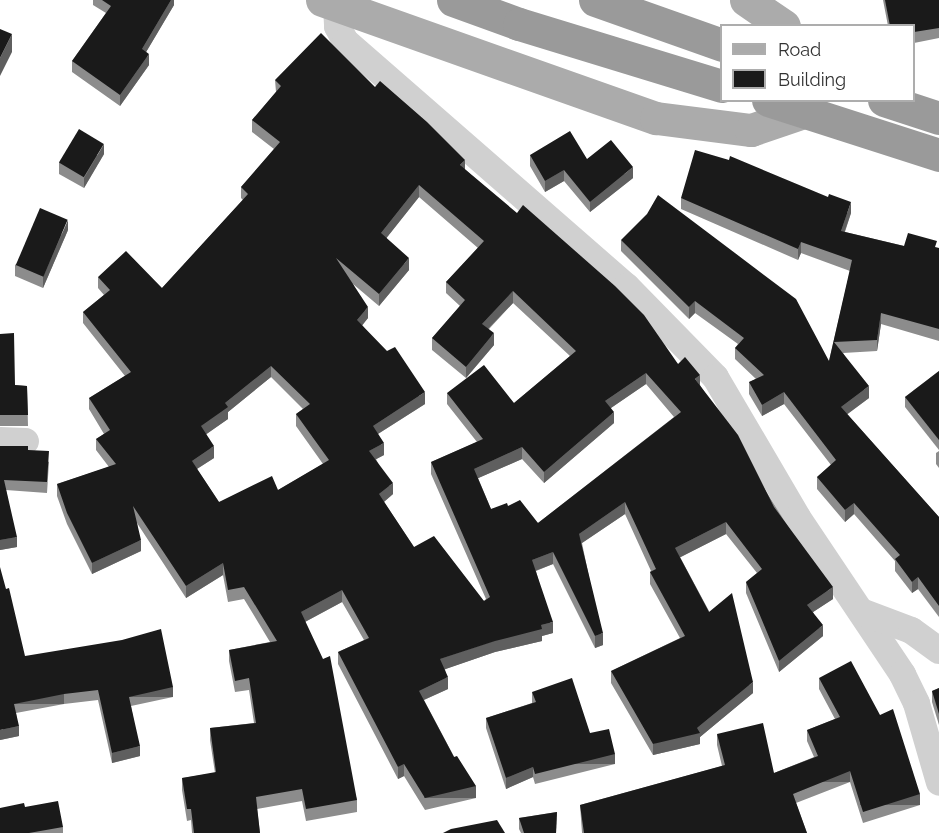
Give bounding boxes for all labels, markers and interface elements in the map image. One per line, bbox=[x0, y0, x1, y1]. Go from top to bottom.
legend bbox=[720, 24, 915, 102]
text: Road bbox=[778, 39, 821, 60]
text: Building bbox=[778, 69, 846, 90]

